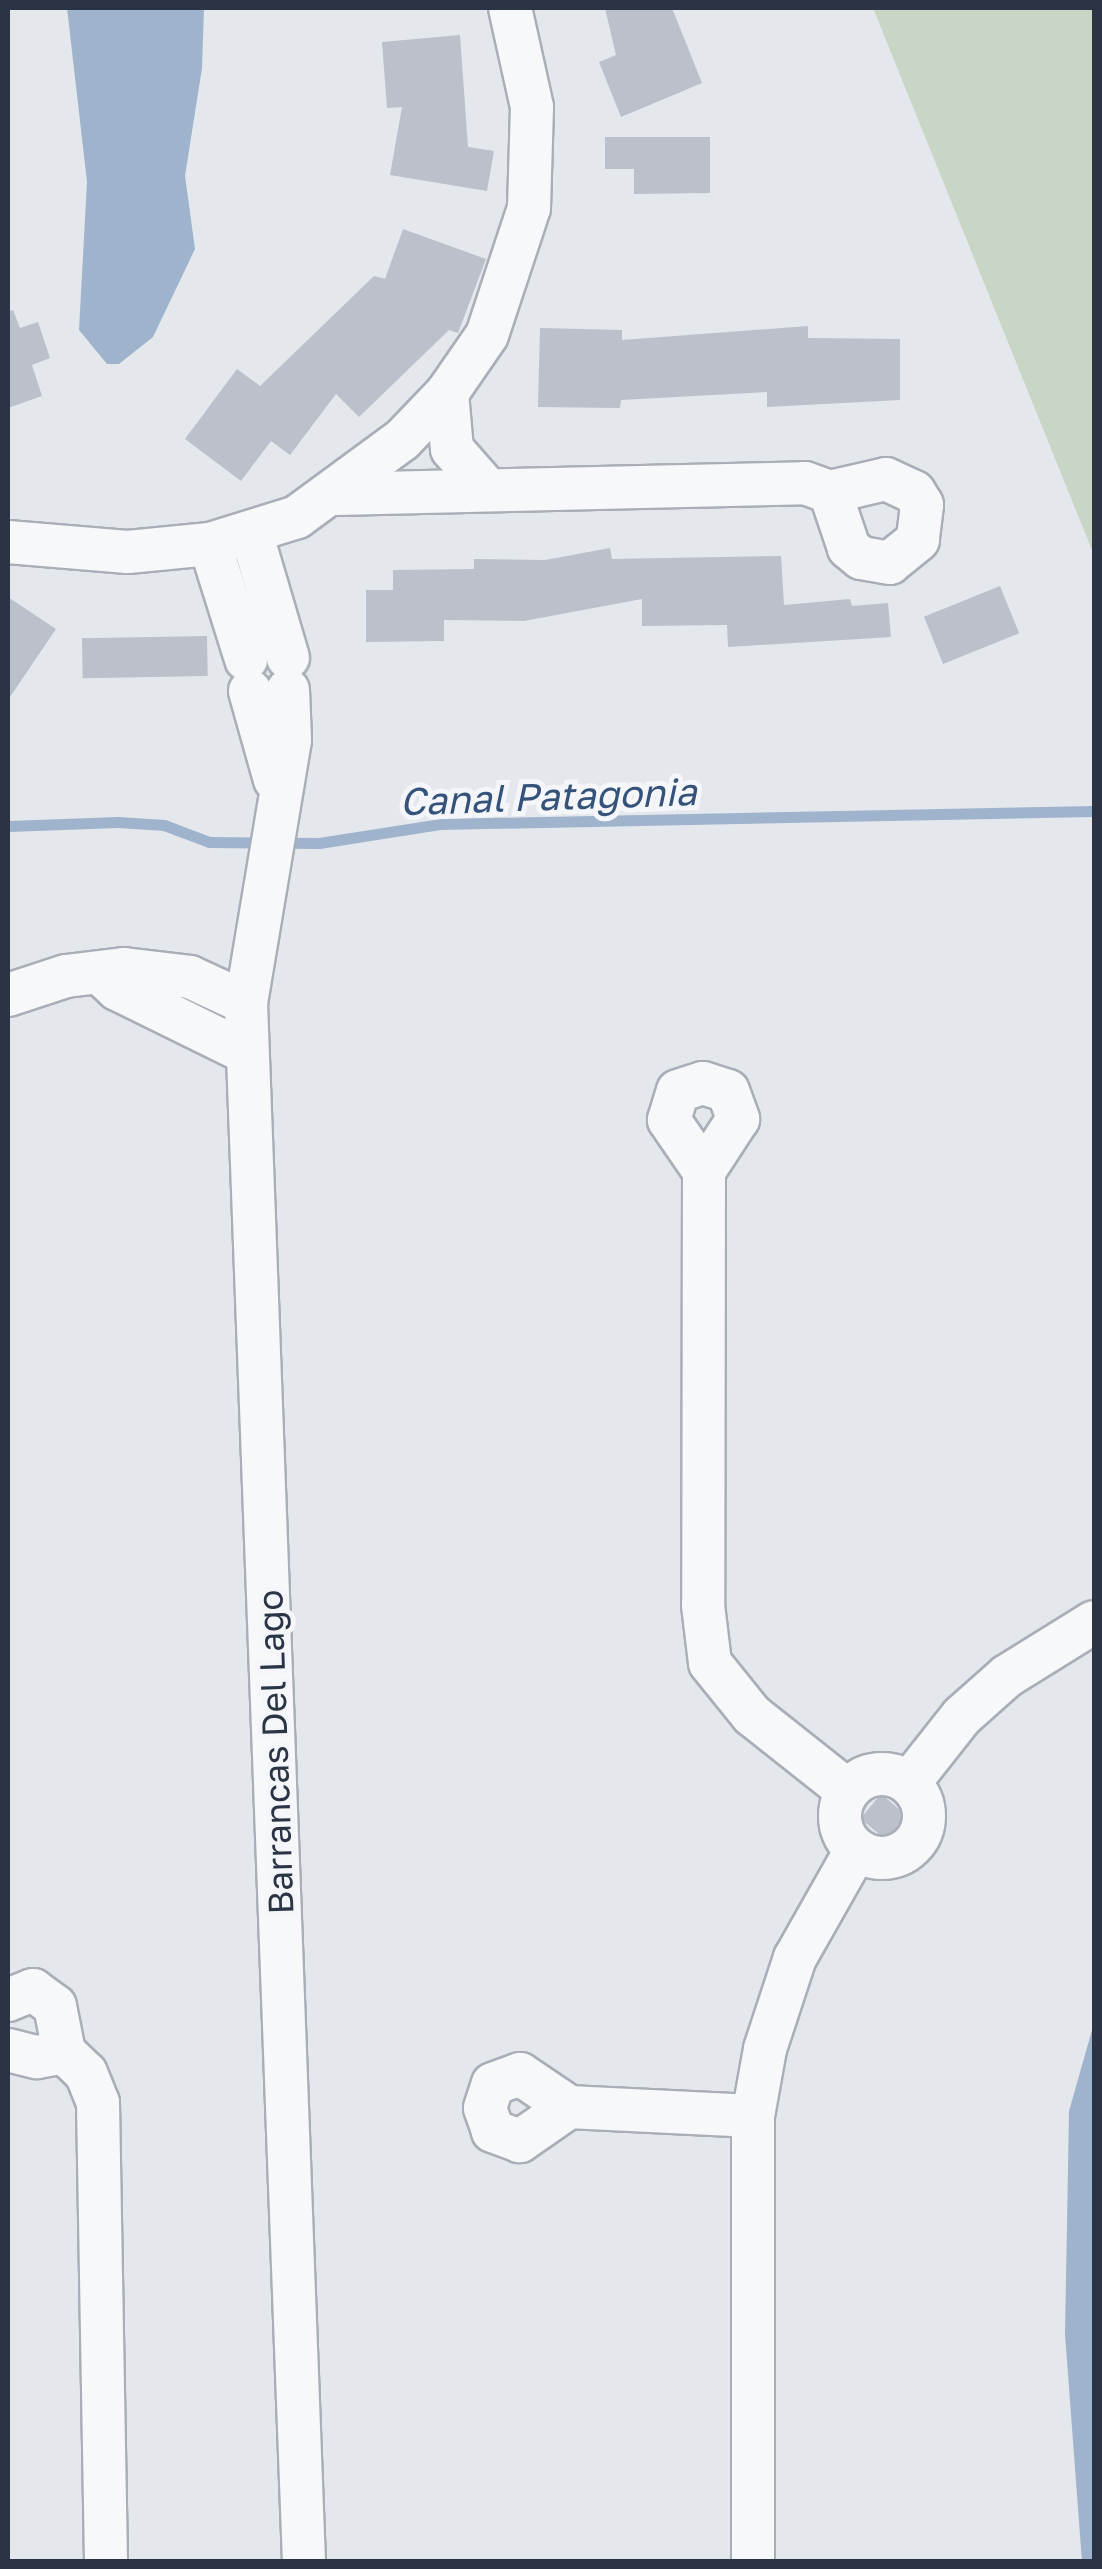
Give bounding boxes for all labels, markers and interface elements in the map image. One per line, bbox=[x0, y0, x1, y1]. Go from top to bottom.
water label: Canal Patagonia bbox=[399, 768, 697, 824]
street label: Barrancas Del Lago bbox=[248, 1589, 302, 1915]

